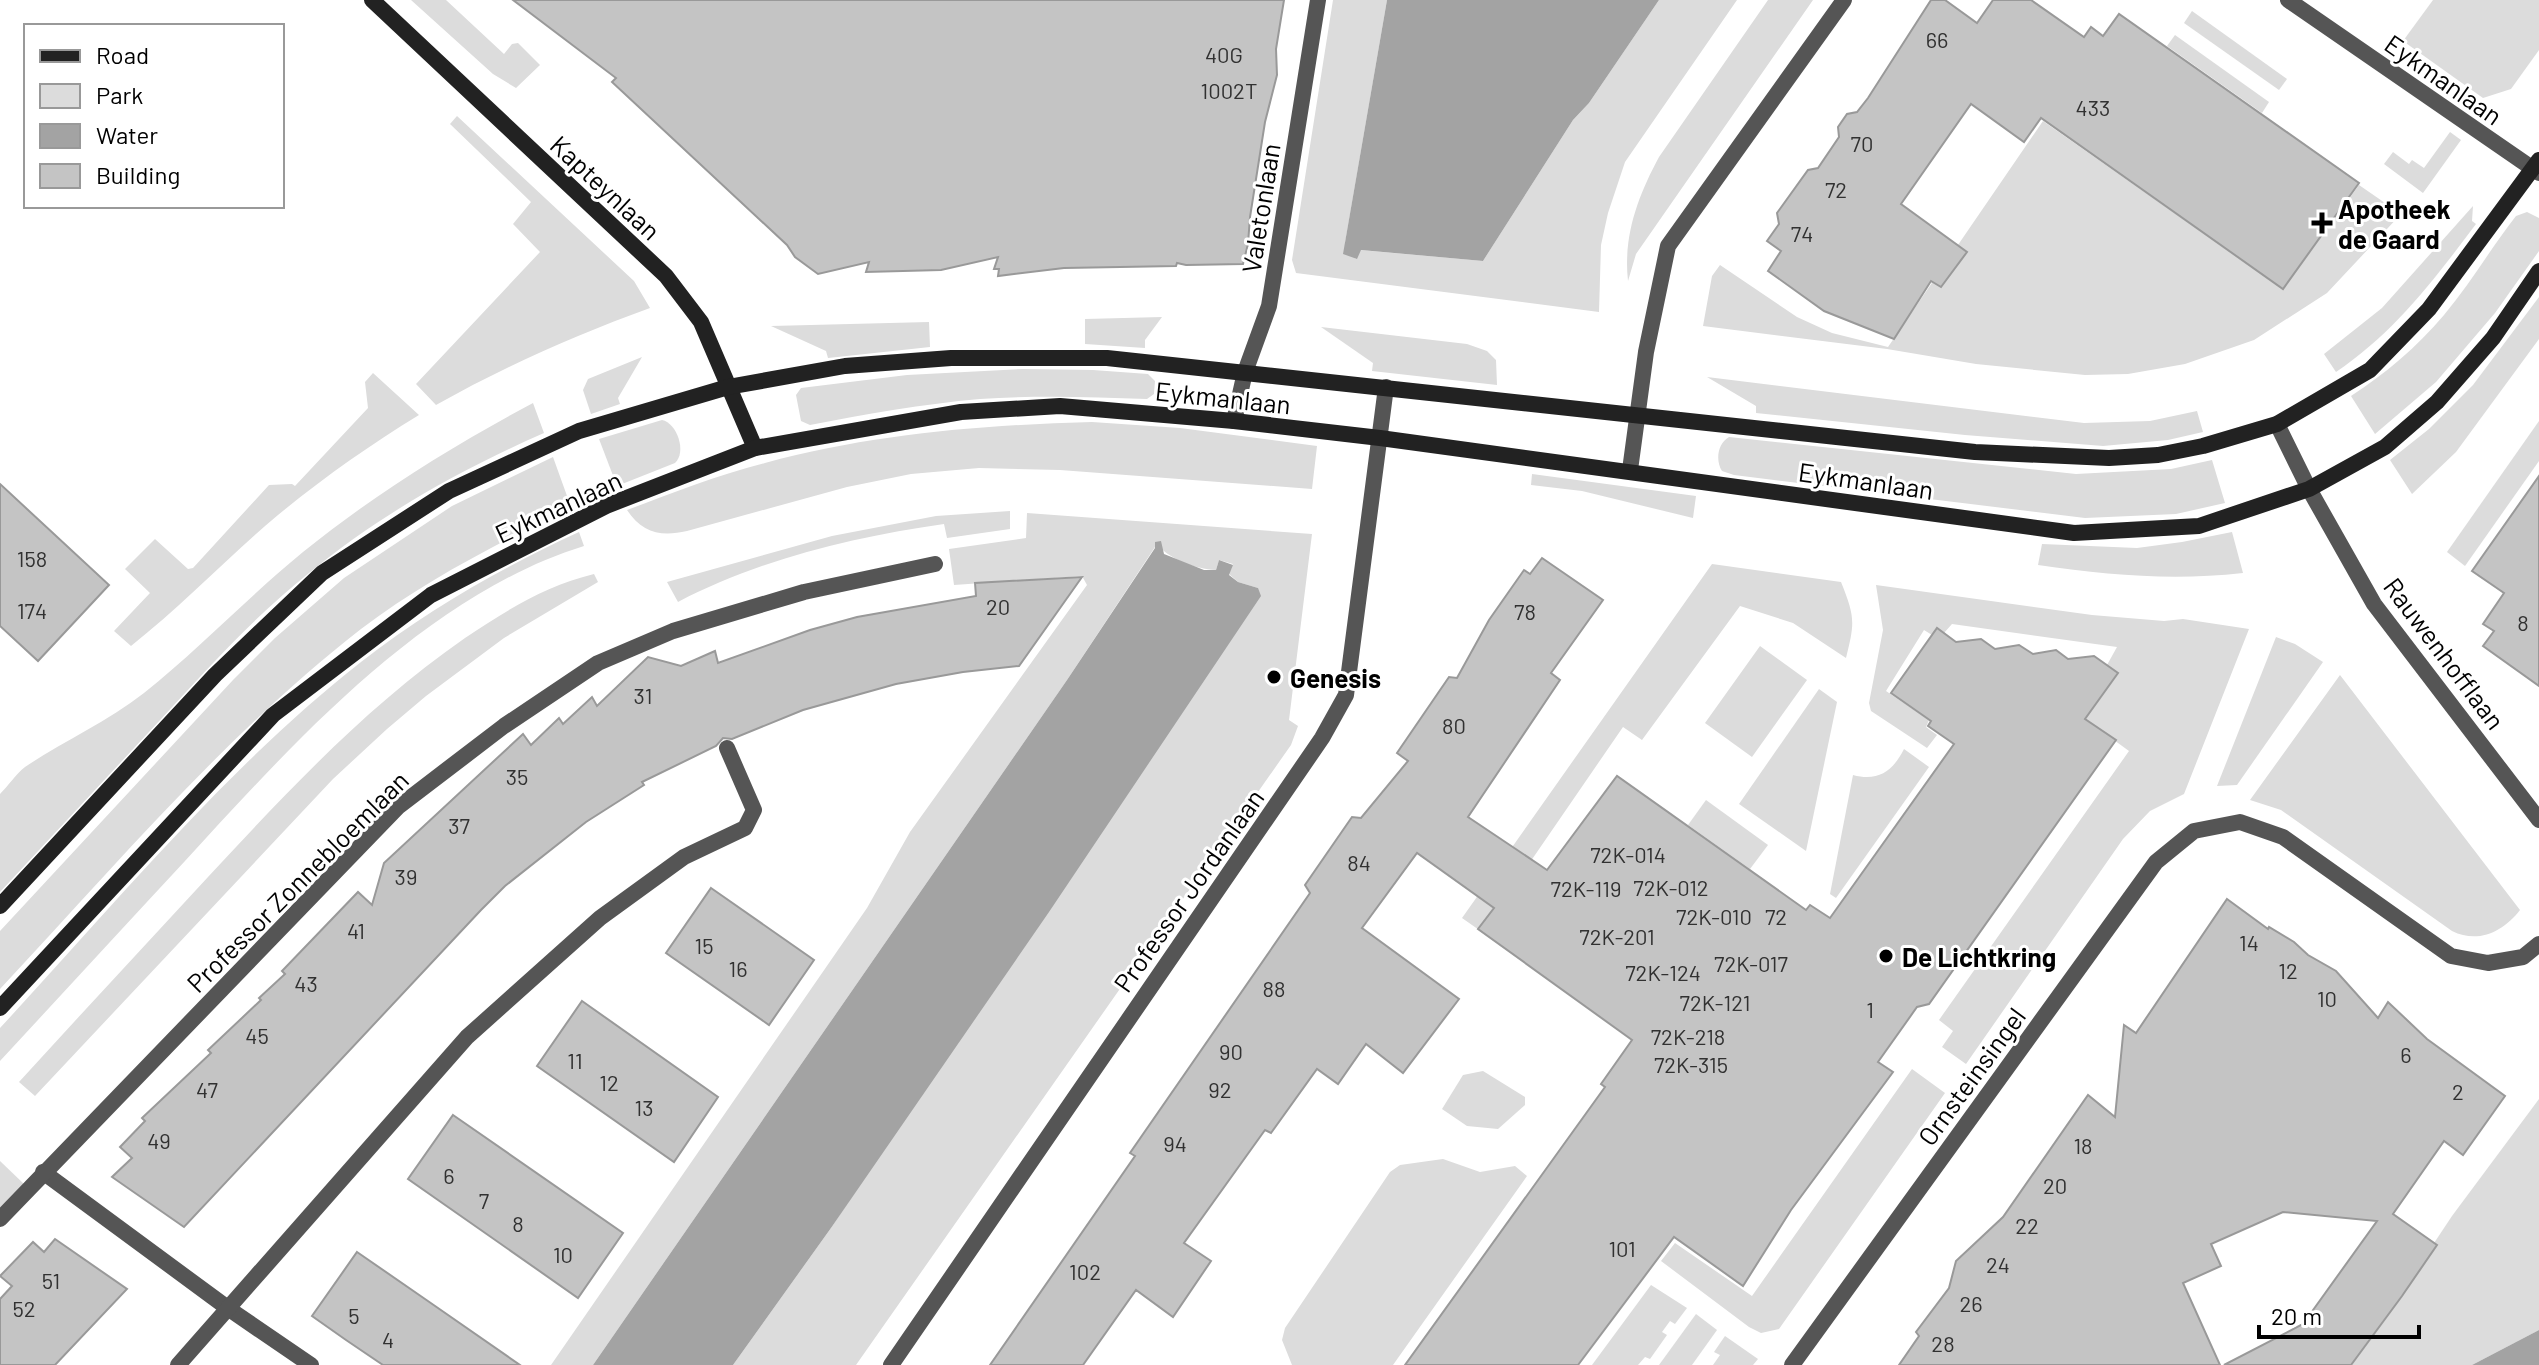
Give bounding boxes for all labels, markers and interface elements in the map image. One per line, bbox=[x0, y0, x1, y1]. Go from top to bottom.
legend bbox=[24, 24, 284, 208]
house number: 66 bbox=[1926, 26, 1948, 52]
street label: Eykmanlaan bbox=[2379, 27, 2509, 131]
text: Road bbox=[96, 40, 149, 69]
house number: 40G bbox=[1205, 41, 1243, 67]
house number: 1002T bbox=[1201, 77, 1257, 103]
text: Park bbox=[96, 80, 143, 109]
house number: 433 bbox=[2076, 94, 2110, 120]
text: Water bbox=[96, 120, 158, 149]
street label: Kapteynlaan bbox=[545, 128, 667, 246]
house number: 70 bbox=[1851, 130, 1873, 156]
street label: Valetonlaan bbox=[1234, 141, 1286, 275]
text: Building bbox=[96, 160, 180, 189]
house number: 72 bbox=[1825, 176, 1847, 202]
place label: Apotheek de Gaard bbox=[2338, 193, 2451, 254]
marker: Apotheek de Gaard bbox=[2313, 214, 2331, 232]
house number: 74 bbox=[1791, 220, 1813, 246]
street label: Eykmanlaan bbox=[1154, 374, 1292, 420]
street label: Eykmanlaan bbox=[1796, 455, 1936, 505]
street label: Eykmanlaan bbox=[490, 463, 626, 549]
house number: 158 bbox=[17, 545, 47, 571]
street label: Rauwenhofflaan bbox=[2378, 571, 2512, 735]
house number: 20 bbox=[986, 593, 1010, 619]
house number: 174 bbox=[17, 597, 47, 623]
house number: 78 bbox=[1514, 598, 1536, 624]
house number: 8 bbox=[2517, 609, 2529, 635]
place label: Genesis bbox=[1290, 662, 1381, 693]
marker: Genesis bbox=[1265, 668, 1283, 686]
house number: 31 bbox=[634, 682, 652, 708]
house number: 80 bbox=[1442, 712, 1466, 738]
house number: 35 bbox=[506, 763, 528, 789]
street label: Professor Zonnebloemlaan bbox=[180, 764, 414, 998]
street label: Professor Jordanlaan bbox=[1106, 783, 1270, 997]
house number: 37 bbox=[448, 812, 470, 838]
house number: 72K-014 bbox=[1590, 841, 1666, 867]
house number: 84 bbox=[1347, 849, 1371, 875]
house number: 39 bbox=[395, 863, 417, 889]
house number: 72K-012 bbox=[1633, 874, 1709, 900]
house number: 72K-119 bbox=[1551, 875, 1621, 901]
house number: 72K-010 bbox=[1676, 903, 1752, 929]
house number: 72 bbox=[1765, 903, 1787, 929]
house number: 41 bbox=[347, 917, 365, 943]
house number: 72K-201 bbox=[1579, 923, 1655, 949]
house number: 14 bbox=[2239, 929, 2259, 955]
house number: 15 bbox=[694, 932, 714, 958]
place label: De Lichtkring bbox=[1902, 941, 2056, 972]
marker: De Lichtkring bbox=[1877, 947, 1895, 965]
house number: 72K-017 bbox=[1714, 950, 1788, 976]
house number: 16 bbox=[728, 955, 748, 981]
house number: 12 bbox=[2278, 957, 2298, 983]
house number: 72K-124 bbox=[1625, 959, 1701, 985]
house number: 43 bbox=[294, 970, 318, 996]
house number: 88 bbox=[1263, 975, 1285, 1001]
house number: 10 bbox=[2317, 985, 2337, 1011]
house number: 72K-121 bbox=[1680, 989, 1750, 1015]
house number: 1 bbox=[1866, 996, 1874, 1022]
street label: Ornsteinsingel bbox=[1911, 1001, 2031, 1151]
house number: 45 bbox=[245, 1022, 269, 1048]
house number: 72K-218 bbox=[1651, 1023, 1725, 1049]
house number: 90 bbox=[1219, 1038, 1243, 1064]
house number: 6 bbox=[2400, 1041, 2412, 1067]
house number: 11 bbox=[567, 1047, 583, 1073]
house number: 72K-315 bbox=[1654, 1051, 1728, 1077]
house number: 12 bbox=[599, 1069, 619, 1095]
house number: 47 bbox=[196, 1076, 218, 1102]
house number: 92 bbox=[1208, 1076, 1232, 1102]
house number: 2 bbox=[2452, 1078, 2464, 1104]
house number: 13 bbox=[634, 1094, 654, 1120]
house number: 49 bbox=[147, 1127, 171, 1153]
house number: 94 bbox=[1163, 1130, 1187, 1156]
house number: 18 bbox=[2073, 1132, 2093, 1158]
house number: 6 bbox=[443, 1162, 455, 1188]
house number: 20 bbox=[2043, 1172, 2067, 1198]
house number: 7 bbox=[479, 1187, 489, 1213]
house number: 8 bbox=[512, 1210, 524, 1236]
house number: 22 bbox=[2015, 1212, 2039, 1238]
house number: 101 bbox=[1608, 1235, 1636, 1261]
house number: 10 bbox=[553, 1241, 573, 1267]
house number: 24 bbox=[1986, 1251, 2010, 1277]
house number: 102 bbox=[1069, 1258, 1101, 1284]
house number: 51 bbox=[42, 1267, 60, 1293]
scale bar bbox=[2259, 1289, 2419, 1339]
house number: 26 bbox=[1959, 1290, 1983, 1316]
house number: 52 bbox=[12, 1295, 36, 1321]
text: 20 m bbox=[2271, 1301, 2322, 1330]
house number: 5 bbox=[348, 1302, 360, 1328]
house number: 4 bbox=[382, 1326, 394, 1352]
house number: 28 bbox=[1931, 1330, 1955, 1356]

